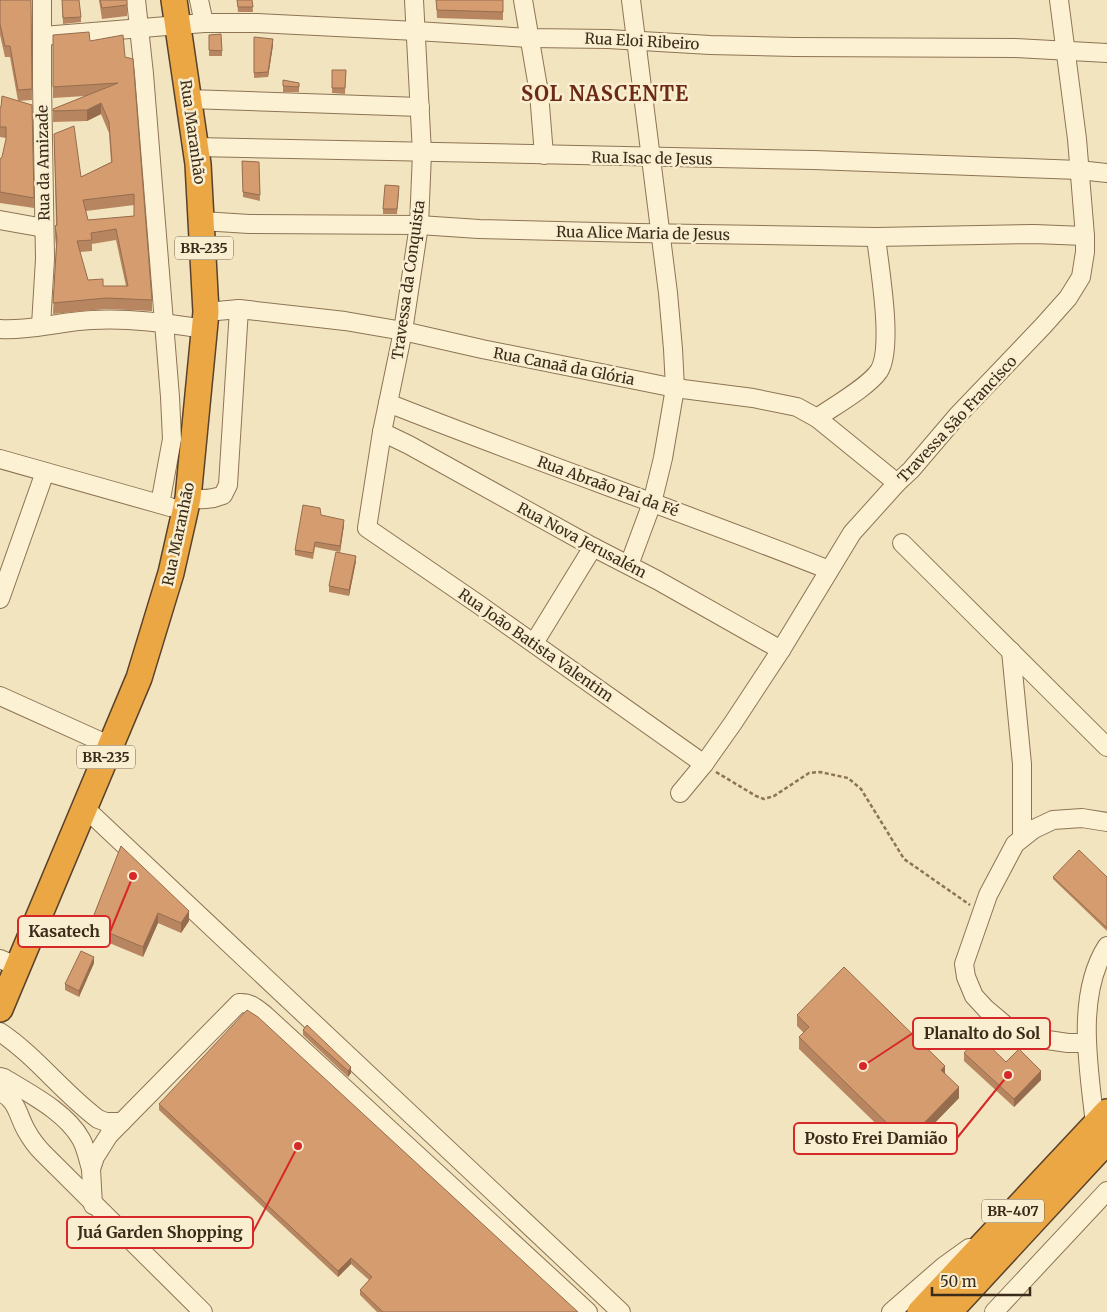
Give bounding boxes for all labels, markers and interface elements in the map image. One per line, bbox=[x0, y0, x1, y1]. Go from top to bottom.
street label: Rua Eloi Ribeiro bbox=[584, 29, 700, 54]
street label: Rua Maranhão bbox=[176, 78, 210, 186]
district label: SOL NASCENTE bbox=[521, 81, 689, 106]
street label: Rua da Amizade bbox=[32, 105, 54, 221]
street label: Rua Isac de Jesus bbox=[591, 147, 713, 169]
street label: Travessa da Conquista bbox=[387, 199, 429, 361]
street label: Rua Alice Maria de Jesus bbox=[556, 222, 730, 244]
road number: BR-235 bbox=[175, 237, 233, 260]
street label: Rua Canaã da Glória bbox=[492, 343, 636, 389]
street label: Travessa São Francisco bbox=[893, 351, 1021, 486]
street label: Rua Abraão Pai da Fé bbox=[535, 452, 681, 520]
street label: Rua Maranhão bbox=[158, 480, 198, 588]
street label: Rua Nova Jerusalém bbox=[514, 498, 650, 582]
street label: Rua João Batista Valentim bbox=[455, 584, 617, 706]
road number: BR-235 bbox=[77, 746, 135, 769]
callout: Kasatech bbox=[18, 916, 110, 947]
text: Kasatech bbox=[28, 921, 100, 941]
callout: Planalto do Sol bbox=[913, 1018, 1050, 1049]
text: Planalto do Sol bbox=[924, 1023, 1040, 1043]
callout: Posto Frei Damião bbox=[794, 1123, 957, 1154]
text: Posto Frei Damião bbox=[804, 1128, 948, 1148]
road number: BR-407 bbox=[982, 1200, 1044, 1222]
callout: Juá Garden Shopping bbox=[67, 1217, 253, 1248]
text: Juá Garden Shopping bbox=[76, 1222, 243, 1242]
scale bar bbox=[932, 1264, 1030, 1296]
text: 50 m bbox=[940, 1272, 977, 1291]

